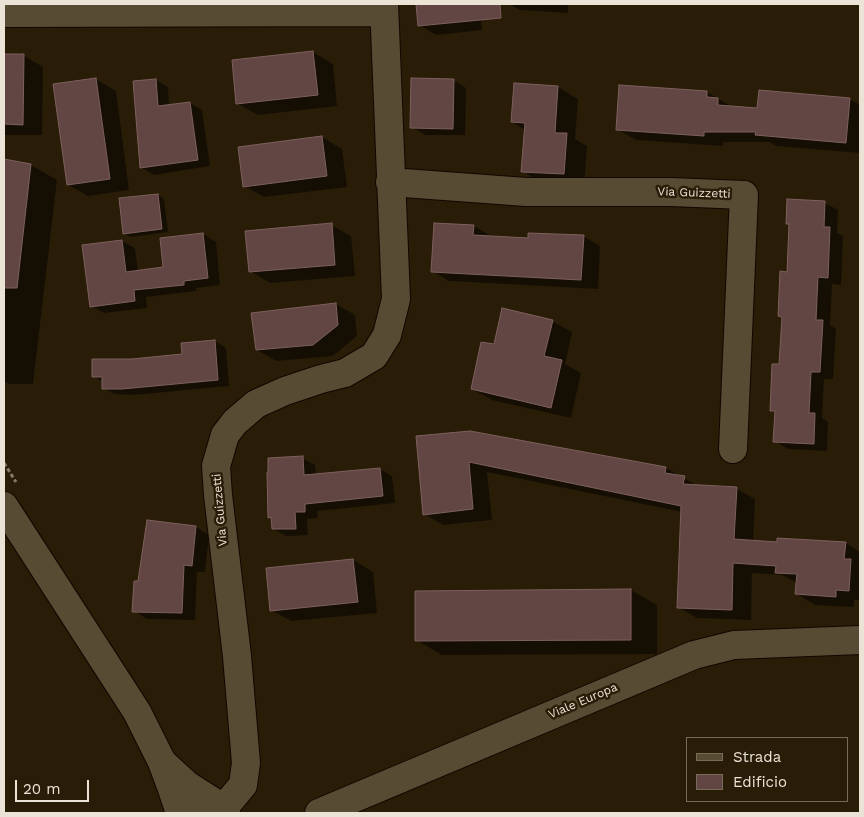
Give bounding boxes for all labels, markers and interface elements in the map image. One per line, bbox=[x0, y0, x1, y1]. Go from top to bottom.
street label: Via Guizzetti bbox=[657, 185, 731, 201]
street label: Via Guizzetti bbox=[210, 473, 230, 547]
street label: Viale Europa bbox=[546, 680, 620, 722]
legend bbox=[686, 737, 849, 802]
text: Strada bbox=[733, 748, 781, 766]
scale bar bbox=[18, 770, 91, 802]
text: Edificio bbox=[733, 773, 787, 791]
text: 20 m bbox=[23, 780, 61, 798]

